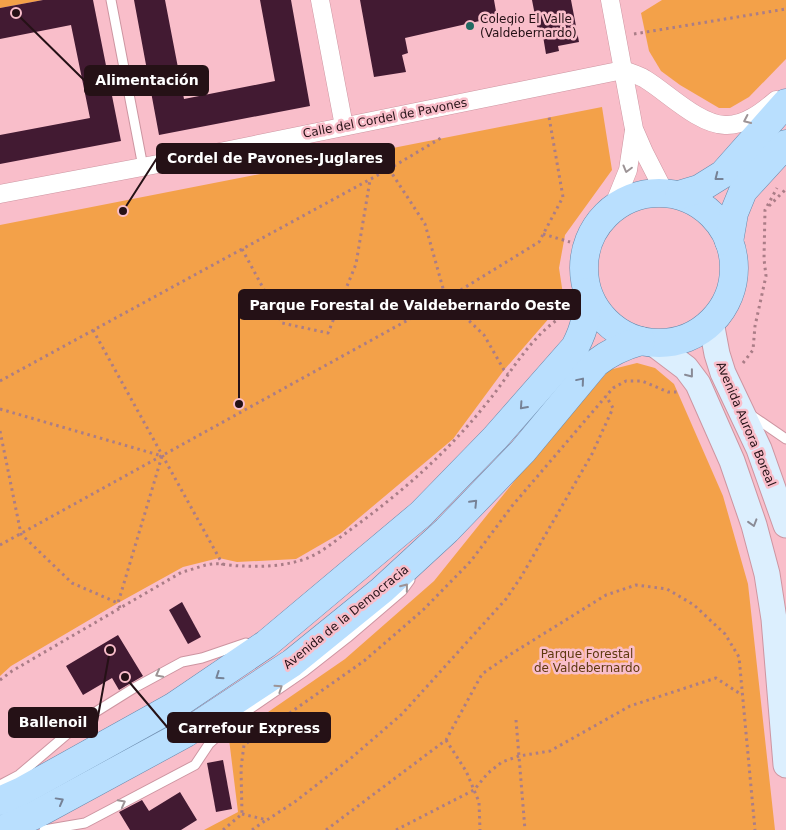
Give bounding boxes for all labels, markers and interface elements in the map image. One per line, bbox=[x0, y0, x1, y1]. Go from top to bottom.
place label: Colegio El Valle (Valdebernardo) bbox=[480, 12, 577, 40]
marker: Colegio El Valle (Valdebernardo) bbox=[464, 20, 476, 32]
callout: Alimentación bbox=[85, 66, 208, 95]
text: Alimentación bbox=[95, 72, 199, 88]
street label: Calle del Cordel de Pavones bbox=[302, 95, 468, 141]
one-way arrow bbox=[743, 113, 752, 124]
callout: Cordel de Pavones-Juglares bbox=[157, 144, 394, 173]
text: Cordel de Pavones-Juglares bbox=[167, 150, 383, 166]
one-way arrow bbox=[622, 165, 633, 174]
one-way arrow bbox=[715, 171, 724, 179]
callout: Parque Forestal de Valdebernardo Oeste bbox=[239, 290, 580, 319]
text: Parque Forestal de Valdebernardo Oeste bbox=[249, 297, 571, 313]
street label: Avenida Aurora Boreal bbox=[713, 360, 779, 488]
one-way arrow bbox=[685, 368, 693, 377]
one-way arrow bbox=[576, 378, 584, 387]
one-way arrow bbox=[520, 400, 529, 409]
one-way arrow bbox=[468, 499, 477, 508]
one-way arrow bbox=[748, 519, 758, 527]
street label: Avenida de la Democracia bbox=[281, 562, 411, 672]
one-way arrow bbox=[400, 583, 409, 592]
park label: Parque Forestal de Valdebernardo bbox=[534, 647, 640, 675]
one-way arrow bbox=[155, 668, 164, 678]
one-way arrow bbox=[215, 670, 225, 679]
one-way arrow bbox=[274, 685, 283, 695]
callout: Ballenoil bbox=[9, 708, 97, 737]
callout: Carrefour Express bbox=[168, 713, 330, 742]
text: Ballenoil bbox=[19, 714, 87, 730]
text: Carrefour Express bbox=[178, 720, 320, 736]
one-way arrow bbox=[55, 797, 64, 807]
one-way arrow bbox=[117, 800, 126, 810]

